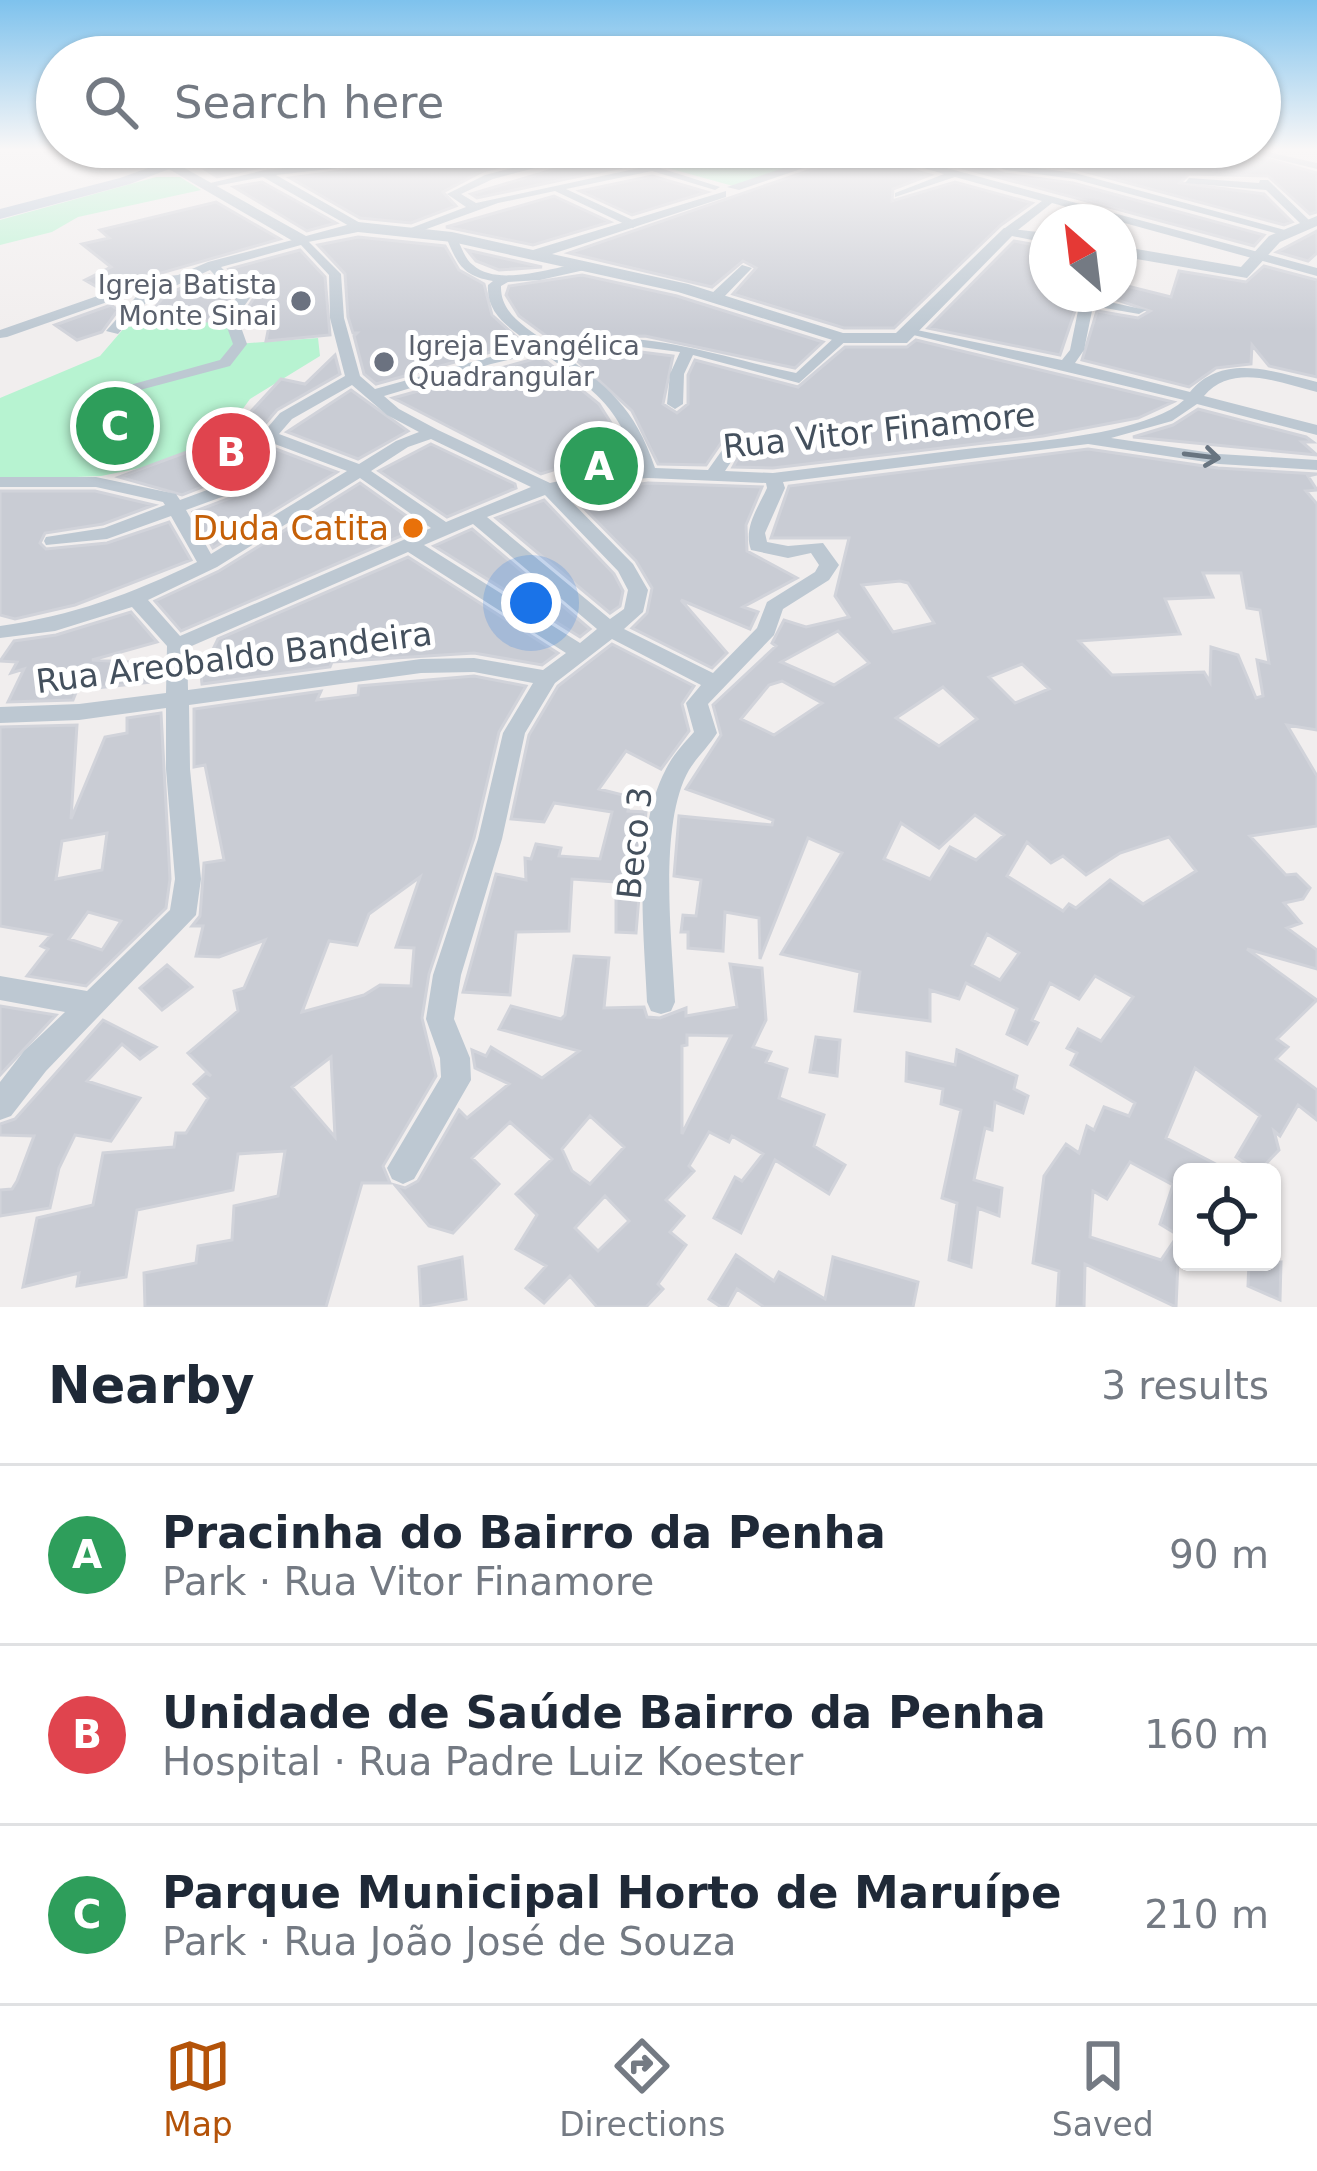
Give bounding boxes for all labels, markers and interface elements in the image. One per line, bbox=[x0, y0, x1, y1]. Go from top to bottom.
search box bbox=[36, 36, 1281, 168]
icon: search bbox=[78, 69, 144, 135]
text: Search here bbox=[174, 76, 444, 129]
north arrow bbox=[1029, 204, 1137, 312]
place label: Igreja Batista Monte Sinai bbox=[98, 269, 277, 331]
marker: Igreja Batista Monte Sinai bbox=[288, 288, 314, 314]
place label: Igreja Evangélica Quadrangular bbox=[408, 330, 640, 392]
marker: Igreja Evangélica Quadrangular bbox=[371, 349, 397, 375]
pin: C bbox=[76, 381, 154, 471]
street label: Rua Vitor Finamore bbox=[721, 395, 1037, 466]
pin: B bbox=[192, 407, 270, 497]
pin: A bbox=[560, 421, 638, 511]
one-way arrow bbox=[1182, 446, 1221, 468]
place label: Duda Catita bbox=[192, 509, 389, 548]
marker: Duda Catita bbox=[400, 515, 426, 541]
your location bbox=[501, 573, 561, 633]
street label: Rua Areobaldo Bandeira bbox=[34, 614, 434, 701]
street label: Beco 3 bbox=[609, 785, 660, 901]
map controls bbox=[1173, 1163, 1281, 1271]
button: locate bbox=[1173, 1163, 1281, 1271]
text: Nearby bbox=[48, 1356, 255, 1415]
text: 3 results bbox=[1101, 1363, 1269, 1408]
text: Pracinha do Bairro da Penha bbox=[162, 1506, 886, 1559]
text: A bbox=[72, 1532, 102, 1577]
text: 90 m bbox=[1169, 1532, 1269, 1577]
text: Park · Rua Vitor Finamore bbox=[162, 1559, 654, 1604]
text: Unidade de Saúde Bairro da Penha bbox=[162, 1686, 1046, 1739]
text: B bbox=[72, 1712, 102, 1757]
text: 160 m bbox=[1144, 1712, 1269, 1757]
text: Hospital · Rua Padre Luiz Koester bbox=[162, 1739, 803, 1784]
text: Parque Municipal Horto de Maruípe bbox=[162, 1866, 1062, 1919]
text: C bbox=[73, 1892, 101, 1937]
text: 210 m bbox=[1144, 1892, 1269, 1937]
text: Park · Rua João José de Souza bbox=[162, 1919, 736, 1964]
tab: Map bbox=[163, 2033, 233, 2144]
tab: Directions bbox=[559, 2033, 725, 2144]
tab: Saved bbox=[1052, 2033, 1154, 2144]

